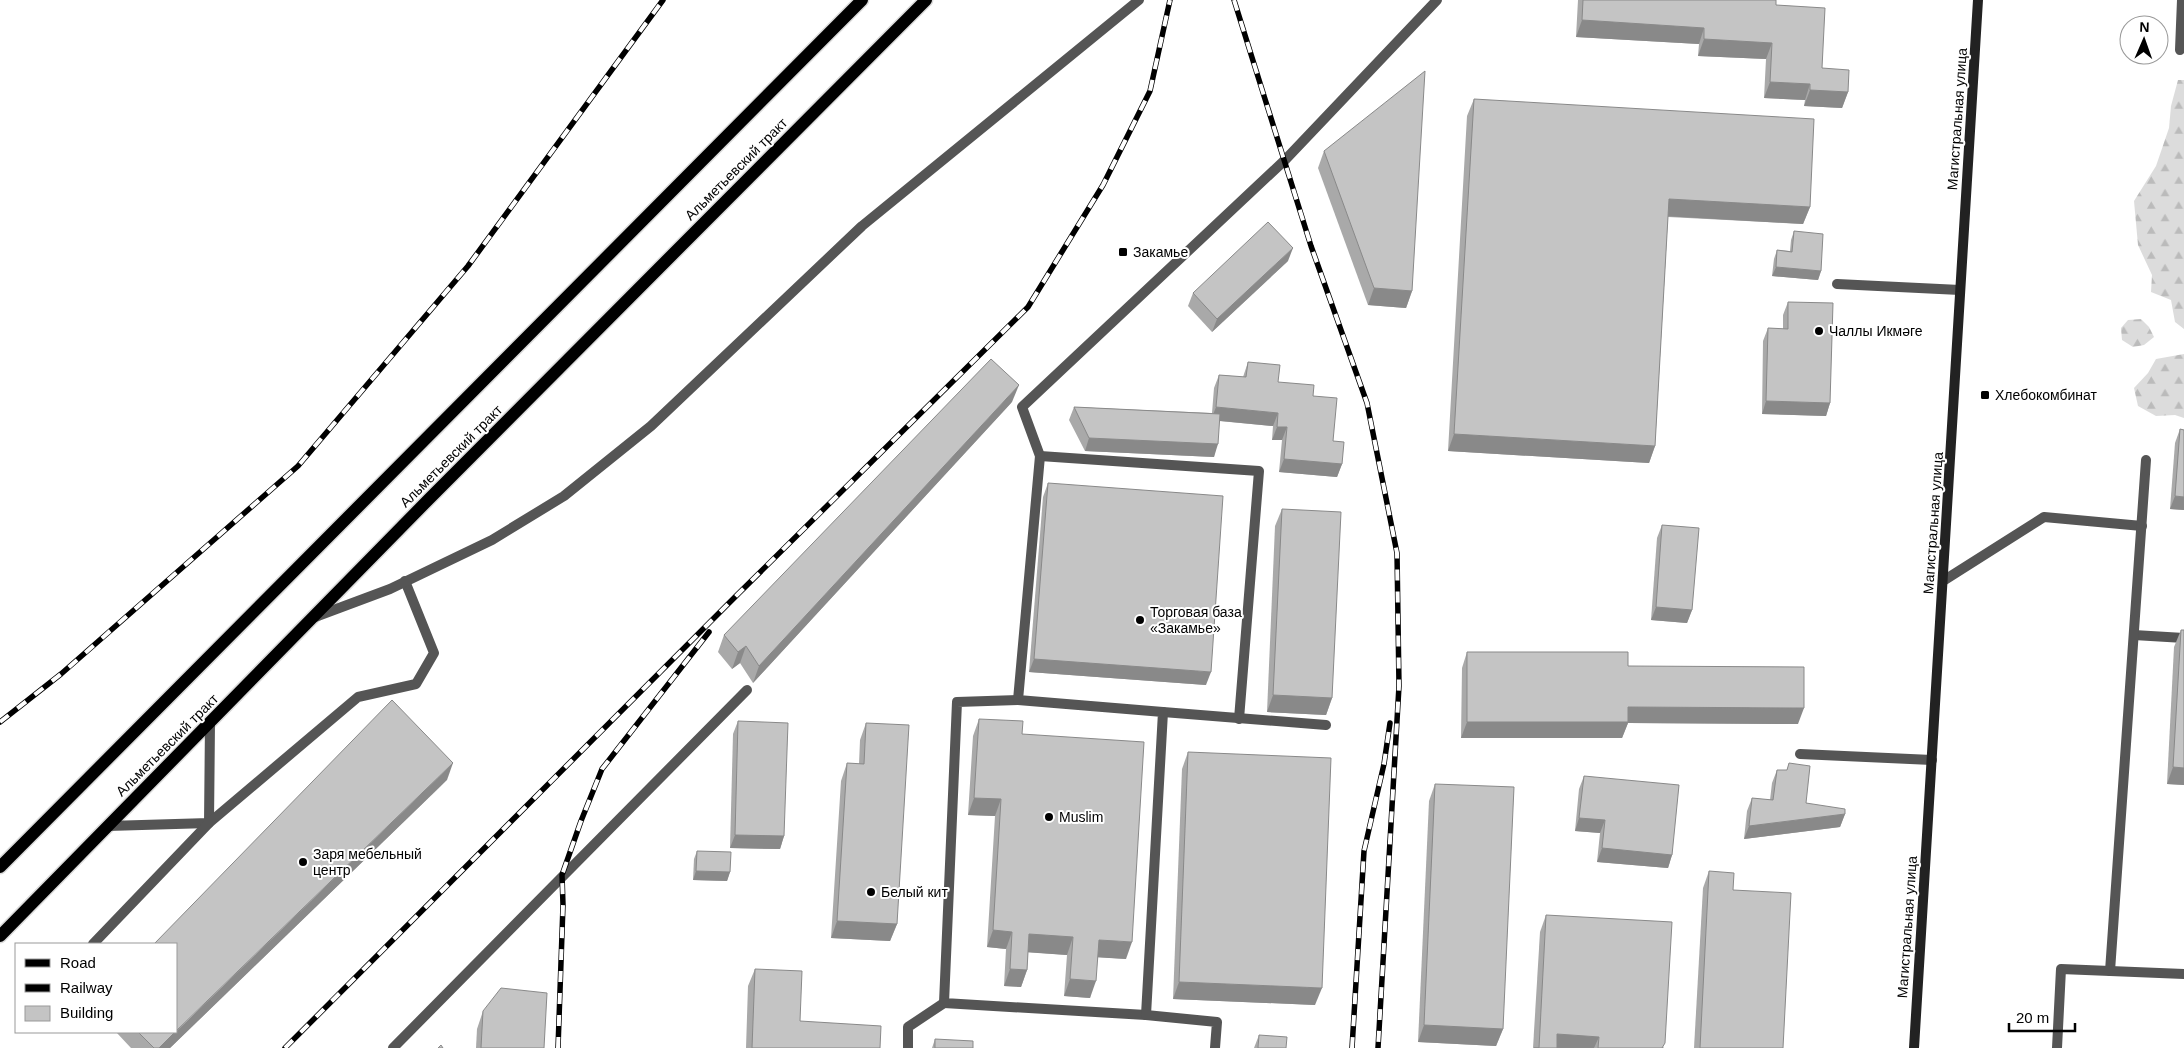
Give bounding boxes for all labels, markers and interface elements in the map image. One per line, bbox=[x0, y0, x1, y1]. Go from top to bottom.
north arrow bbox=[2119, 15, 2169, 65]
text: N bbox=[2139, 19, 2150, 35]
street label: Магистральная улица bbox=[1944, 47, 1970, 191]
street label: Альметьевский тракт bbox=[682, 114, 791, 223]
place label: Закамье bbox=[1133, 244, 1188, 260]
marker: Закамье bbox=[1117, 246, 1129, 258]
place label: Чаллы Икмәге bbox=[1829, 323, 1923, 339]
marker: Чаллы Икмәге bbox=[1813, 325, 1825, 337]
place label: Хлебокомбинат bbox=[1995, 387, 2098, 403]
marker: Хлебокомбинат bbox=[1979, 389, 1991, 401]
street label: Альметьевский тракт bbox=[397, 401, 506, 510]
street label: Магистральная улица bbox=[1920, 451, 1946, 595]
place label: Торговая база «Закамье» bbox=[1150, 604, 1242, 636]
marker: Торговая база «Закамье» bbox=[1134, 614, 1146, 626]
street label: Альметьевский тракт bbox=[113, 690, 222, 799]
place label: Muslim bbox=[1059, 809, 1103, 825]
marker: Muslim bbox=[1043, 811, 1055, 823]
place label: Заря мебельный центр bbox=[313, 846, 422, 878]
street label: Магистральная улица bbox=[1894, 855, 1920, 999]
marker: Заря мебельный центр bbox=[297, 856, 309, 868]
place label: Белый кит bbox=[881, 884, 948, 900]
marker: Белый кит bbox=[865, 886, 877, 898]
legend bbox=[15, 943, 178, 1033]
text: Road bbox=[60, 954, 96, 971]
text: Railway bbox=[60, 979, 113, 996]
scale bar bbox=[2009, 1000, 2075, 1032]
text: Building bbox=[60, 1004, 113, 1021]
text: 20 m bbox=[2016, 1009, 2049, 1026]

